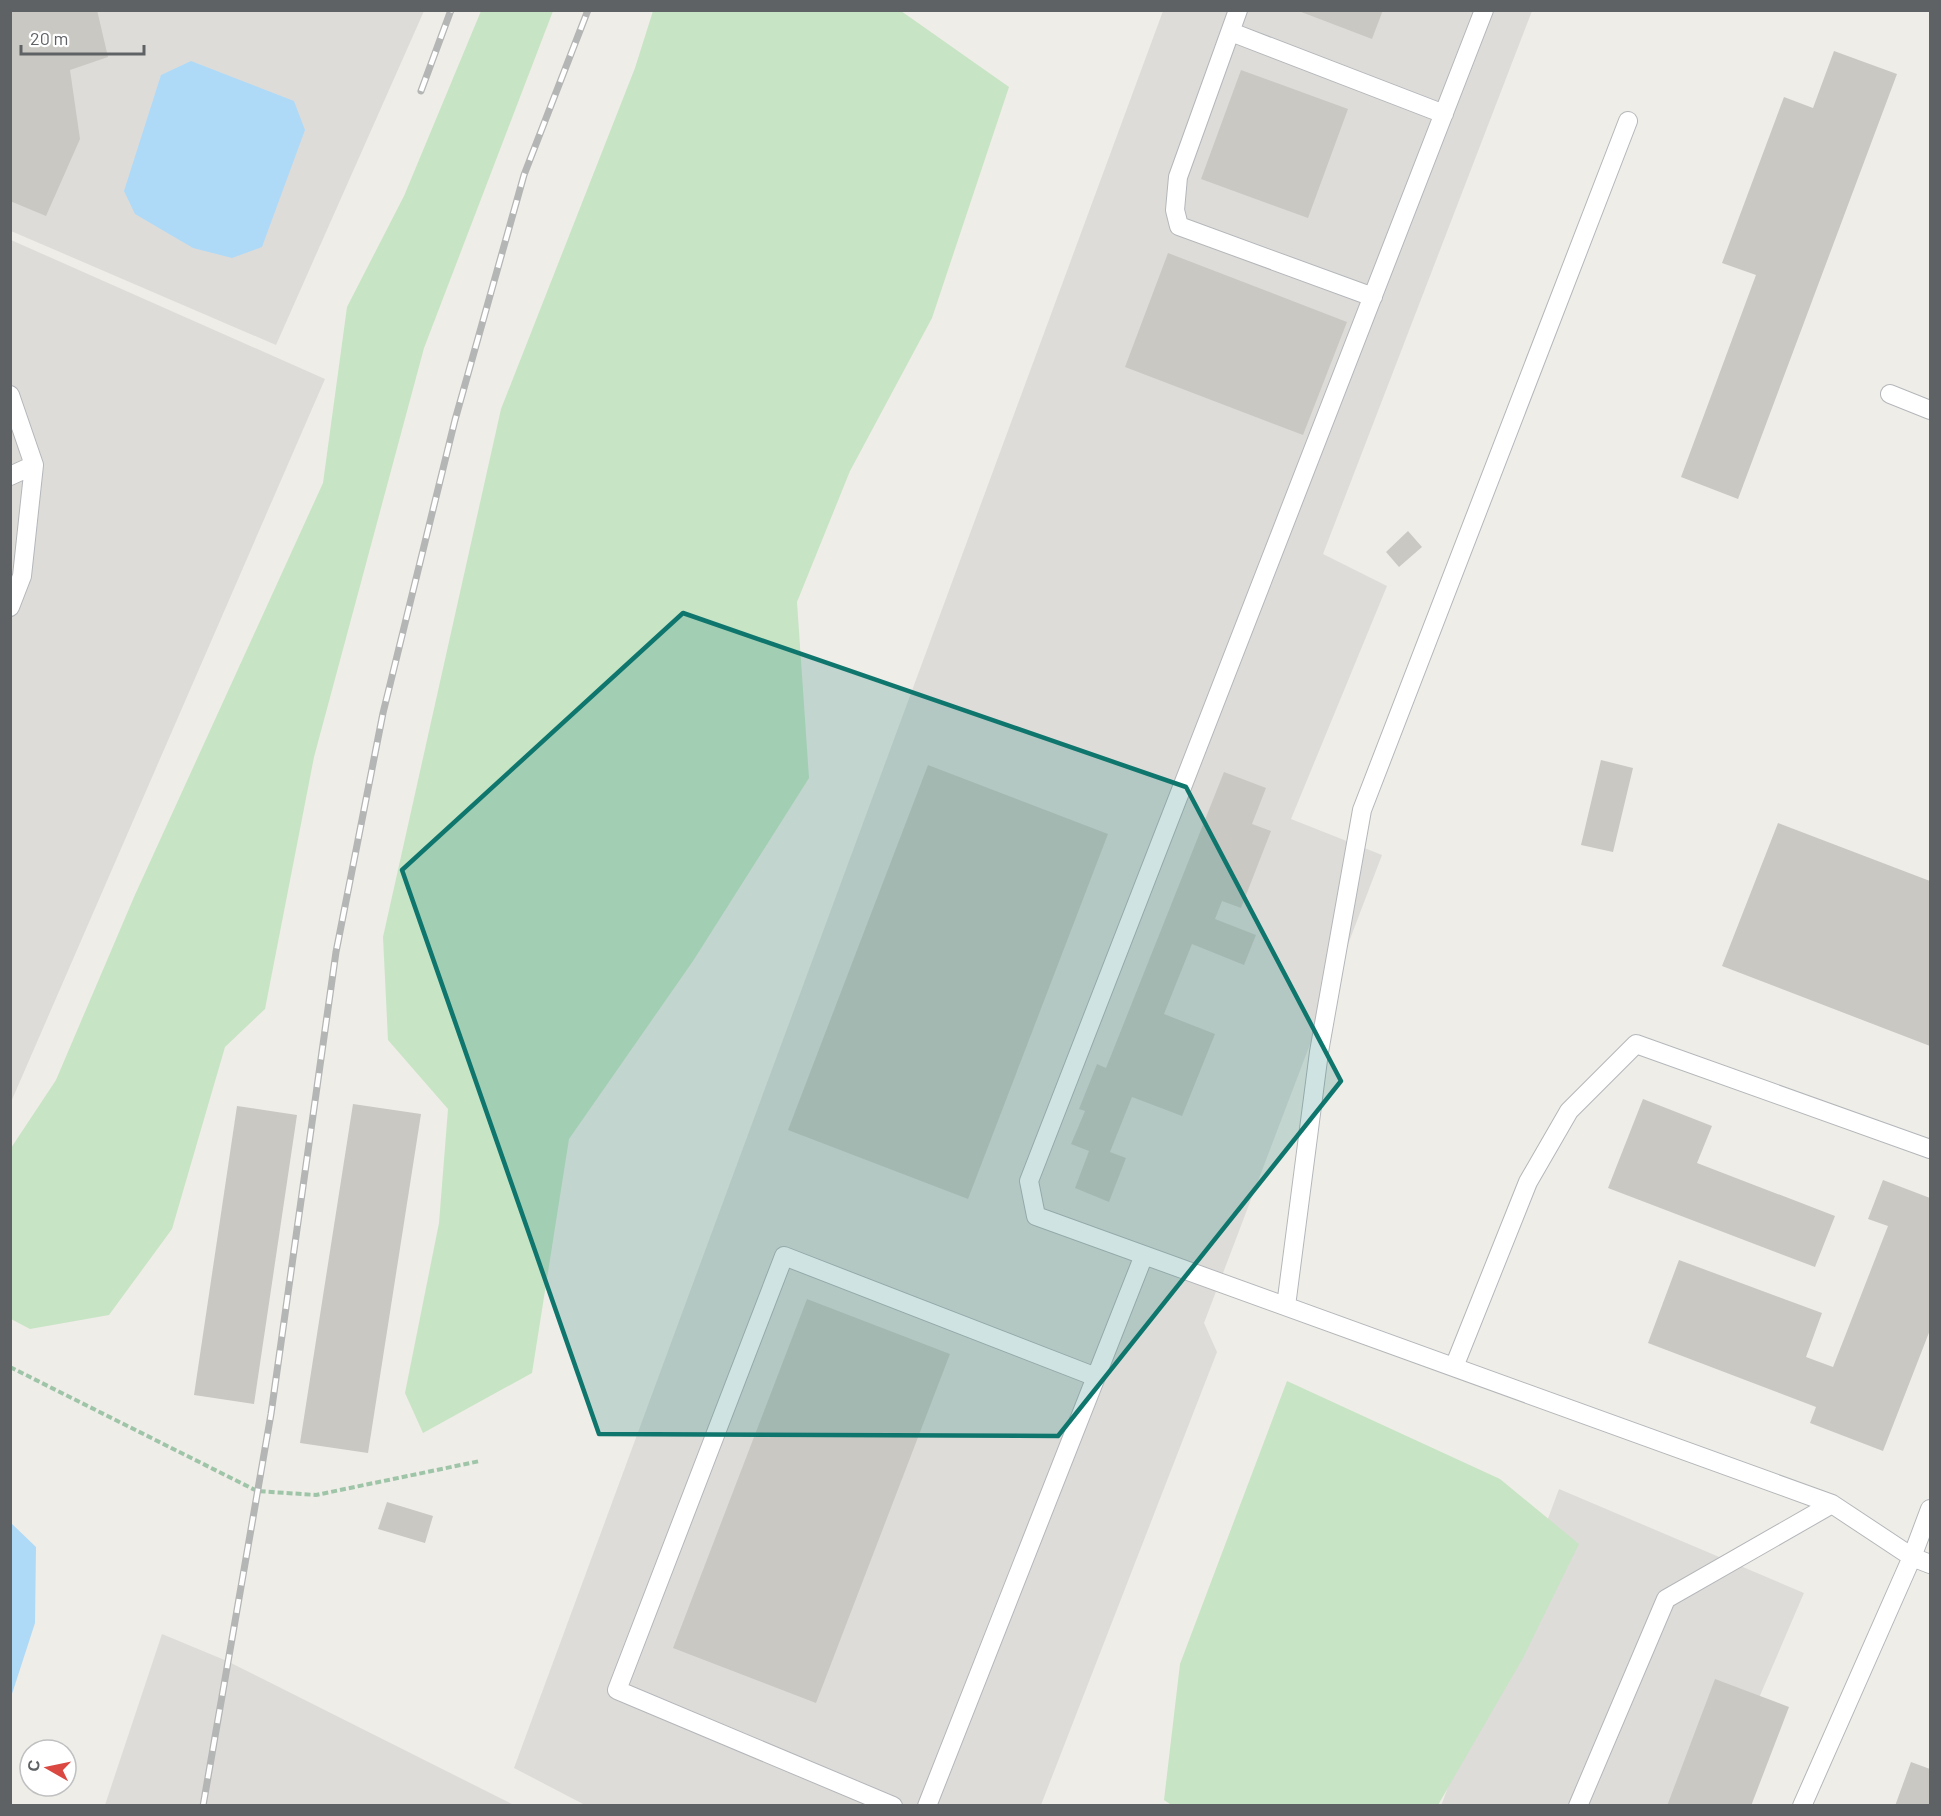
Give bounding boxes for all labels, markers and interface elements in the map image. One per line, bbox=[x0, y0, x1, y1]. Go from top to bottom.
scale bar bbox=[21, 18, 144, 56]
text: 20 m bbox=[30, 27, 68, 49]
north arrow bbox=[18, 1738, 78, 1798]
text: С bbox=[22, 1758, 43, 1773]

